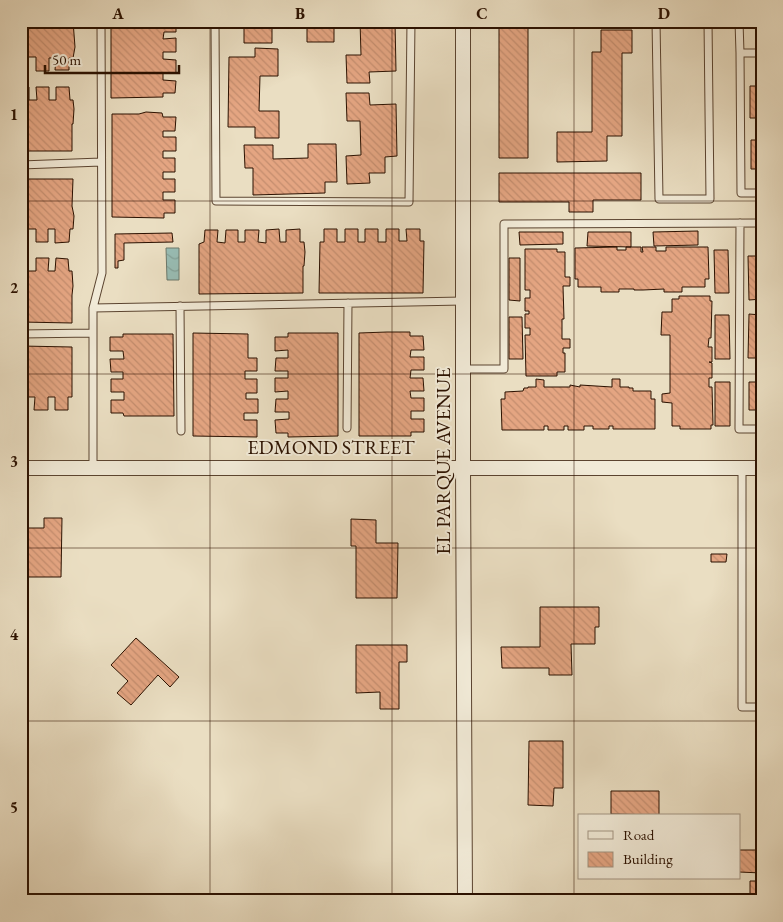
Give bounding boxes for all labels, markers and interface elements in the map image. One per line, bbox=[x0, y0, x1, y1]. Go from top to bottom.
text: A bbox=[111, 3, 124, 24]
text: B bbox=[295, 3, 305, 24]
text: C bbox=[476, 3, 488, 24]
text: D bbox=[658, 3, 670, 24]
scale bar bbox=[45, 42, 179, 74]
text: 50 m bbox=[52, 50, 81, 69]
text: 1 bbox=[10, 104, 18, 125]
text: 2 bbox=[10, 277, 19, 298]
street label: EL PARQUE AVENUE bbox=[430, 367, 456, 555]
street label: EDMOND STREET bbox=[247, 434, 415, 460]
text: 3 bbox=[10, 451, 18, 472]
text: 4 bbox=[10, 624, 19, 645]
text: 5 bbox=[10, 797, 18, 818]
legend bbox=[578, 814, 740, 880]
text: Road bbox=[623, 825, 655, 844]
text: Building bbox=[623, 849, 673, 868]

